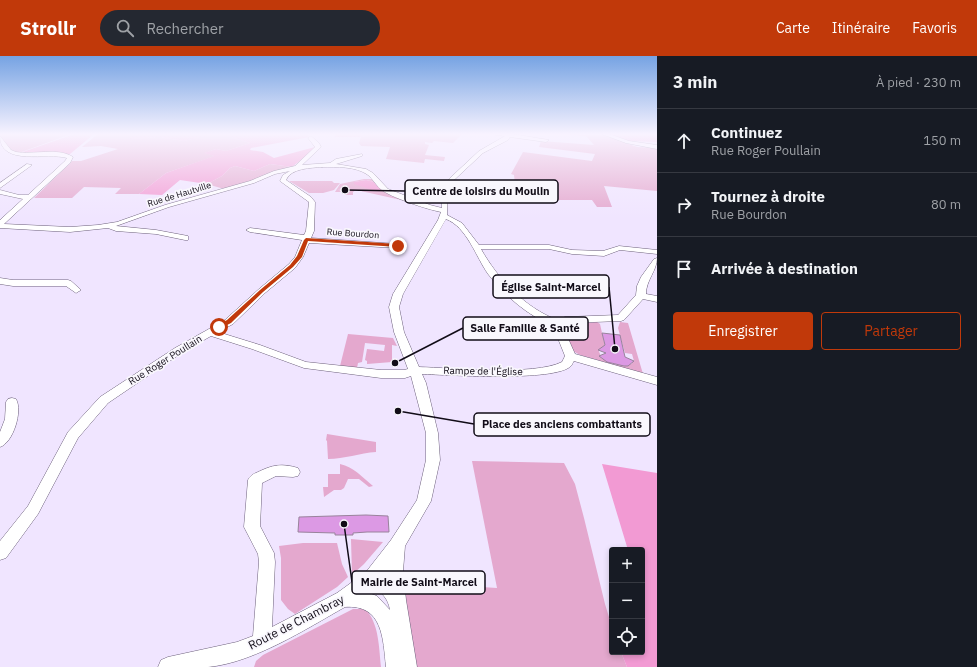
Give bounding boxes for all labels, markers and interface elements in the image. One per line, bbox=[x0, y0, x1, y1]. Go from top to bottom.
search box bbox=[100, 10, 380, 46]
text: Strollr bbox=[20, 16, 76, 40]
icon: search bbox=[114, 17, 136, 39]
text: Rechercher bbox=[146, 19, 224, 38]
text: Carte bbox=[776, 19, 810, 37]
text: Itinéraire bbox=[832, 19, 890, 37]
text: Favoris bbox=[912, 19, 957, 37]
text: 3 min bbox=[673, 71, 717, 93]
text: À pied · 230 m bbox=[876, 74, 961, 91]
text: Continuez bbox=[711, 123, 782, 142]
icon: ahead bbox=[673, 130, 695, 152]
text: 150 m bbox=[923, 132, 961, 149]
text: Rue Roger Poullain bbox=[711, 142, 821, 159]
street label: Rue de Hautville bbox=[146, 179, 212, 209]
callout: Centre de loisirs du Moulin bbox=[405, 180, 558, 203]
text: Centre de loisirs du Moulin bbox=[412, 184, 550, 198]
text: Tournez à droite bbox=[711, 187, 825, 206]
icon: right bbox=[673, 194, 695, 216]
text: 80 m bbox=[931, 196, 961, 213]
text: Rue Bourdon bbox=[711, 206, 787, 223]
street label: Rue Bourdon bbox=[326, 226, 380, 240]
route end bbox=[389, 237, 407, 255]
icon: arrive bbox=[673, 258, 695, 280]
text: Arrivée à destination bbox=[711, 259, 858, 278]
callout: Église Saint-Marcel bbox=[493, 275, 609, 298]
text: Église Saint-Marcel bbox=[501, 279, 601, 294]
button: Enregistrer bbox=[673, 312, 813, 350]
button: Partager bbox=[821, 312, 961, 350]
callout: Salle Famille & Santé bbox=[463, 317, 588, 340]
route start bbox=[210, 318, 228, 336]
text: Salle Famille & Santé bbox=[470, 321, 580, 335]
street label: Rue Roger Poullain bbox=[126, 332, 204, 388]
street label: Rampe de l'Église bbox=[443, 364, 523, 378]
callout: Place des anciens combattants bbox=[474, 413, 650, 436]
text: Place des anciens combattants bbox=[482, 417, 643, 431]
map controls bbox=[609, 547, 645, 655]
button: + bbox=[609, 547, 645, 583]
callout: Mairie de Saint-Marcel bbox=[352, 571, 485, 594]
text: Mairie de Saint-Marcel bbox=[361, 575, 478, 589]
button: − bbox=[609, 583, 645, 619]
street label: Route de Chambray bbox=[245, 591, 347, 653]
button: locate bbox=[609, 619, 645, 655]

